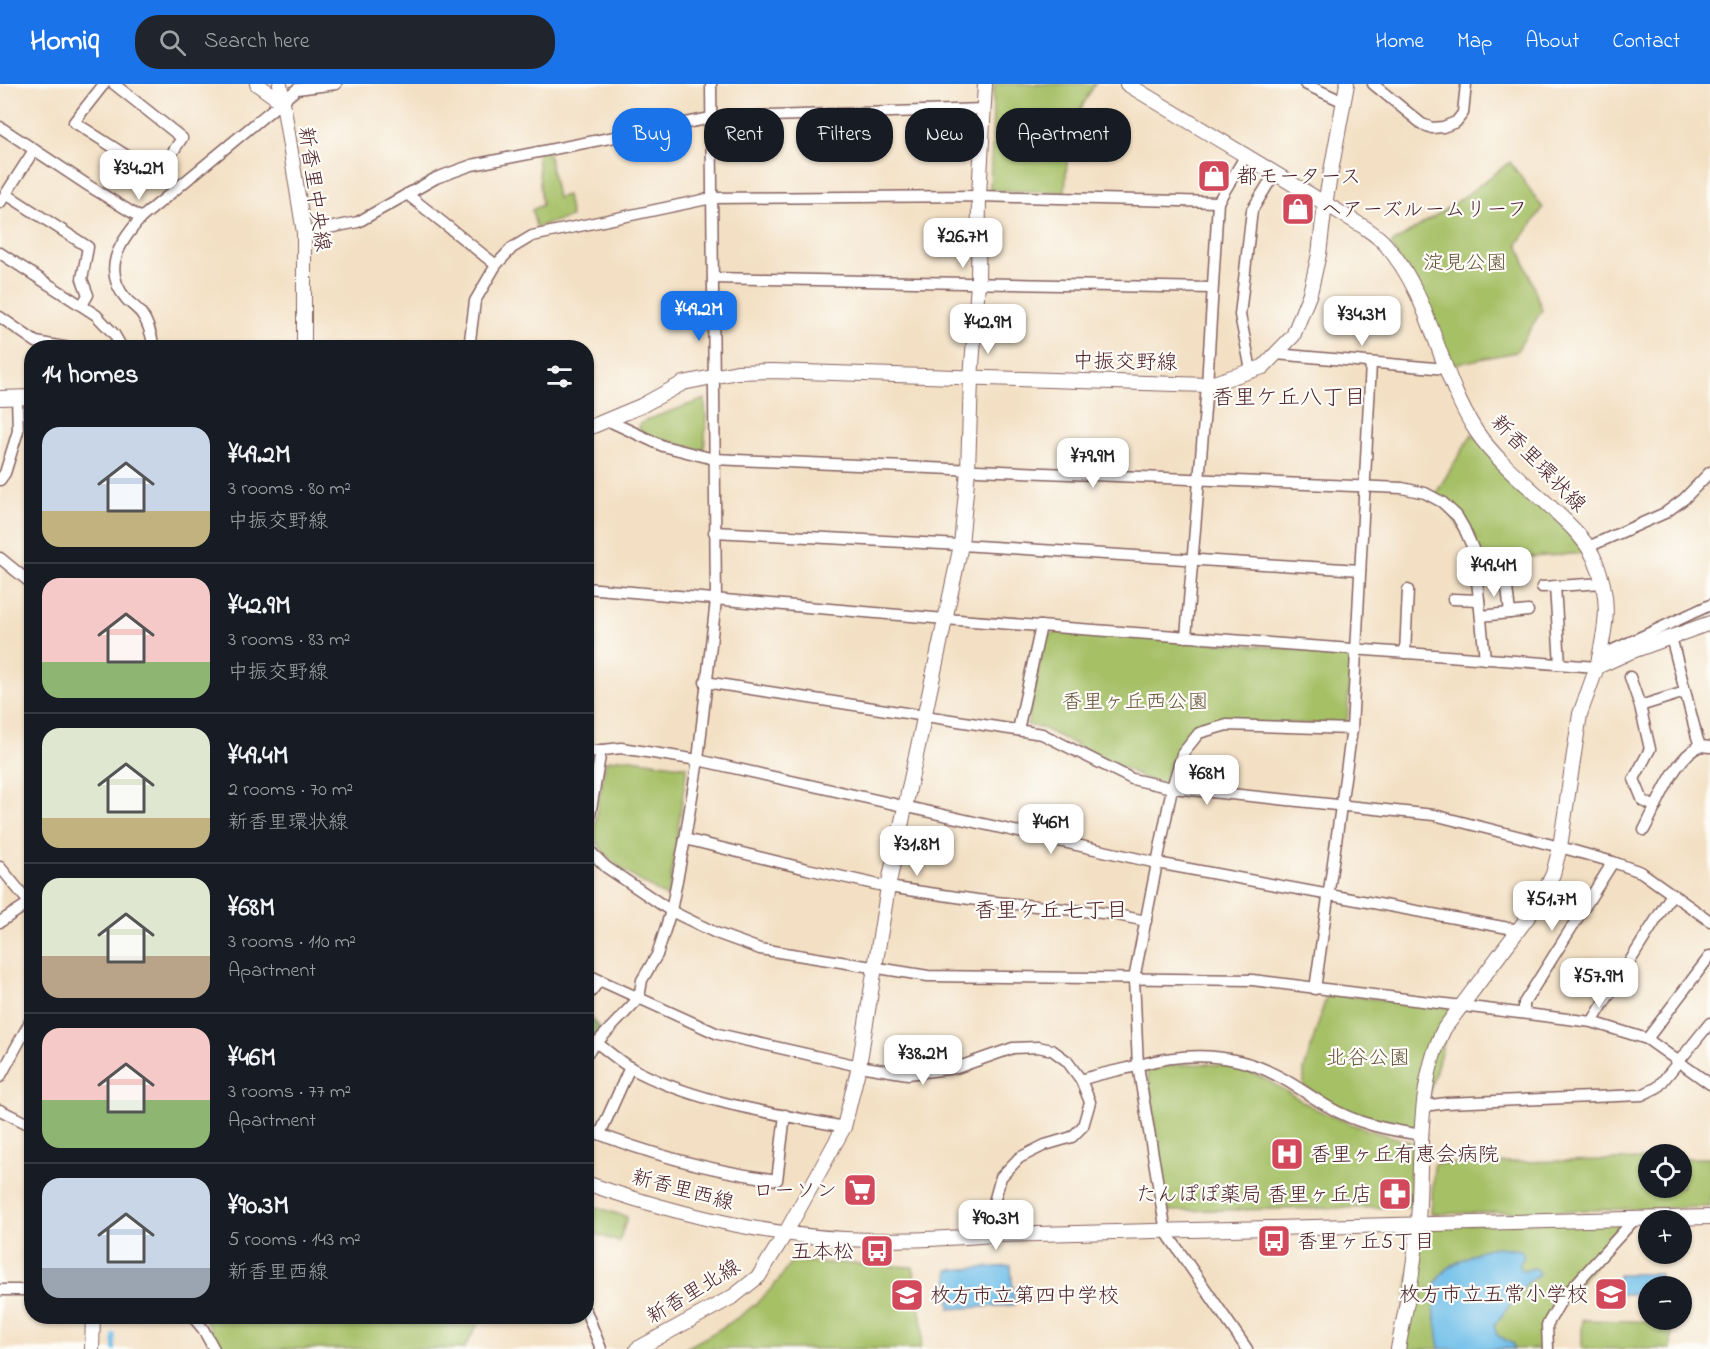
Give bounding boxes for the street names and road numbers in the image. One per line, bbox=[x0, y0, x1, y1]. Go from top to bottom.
street label: 新香里中央線 bbox=[289, 125, 337, 254]
street label: 中振交野線 bbox=[1072, 347, 1178, 379]
street label: 新香里環状線 bbox=[1483, 409, 1592, 520]
street label: 新香里西線 bbox=[628, 1163, 737, 1219]
street label: 新香里北線 bbox=[641, 1253, 747, 1333]

